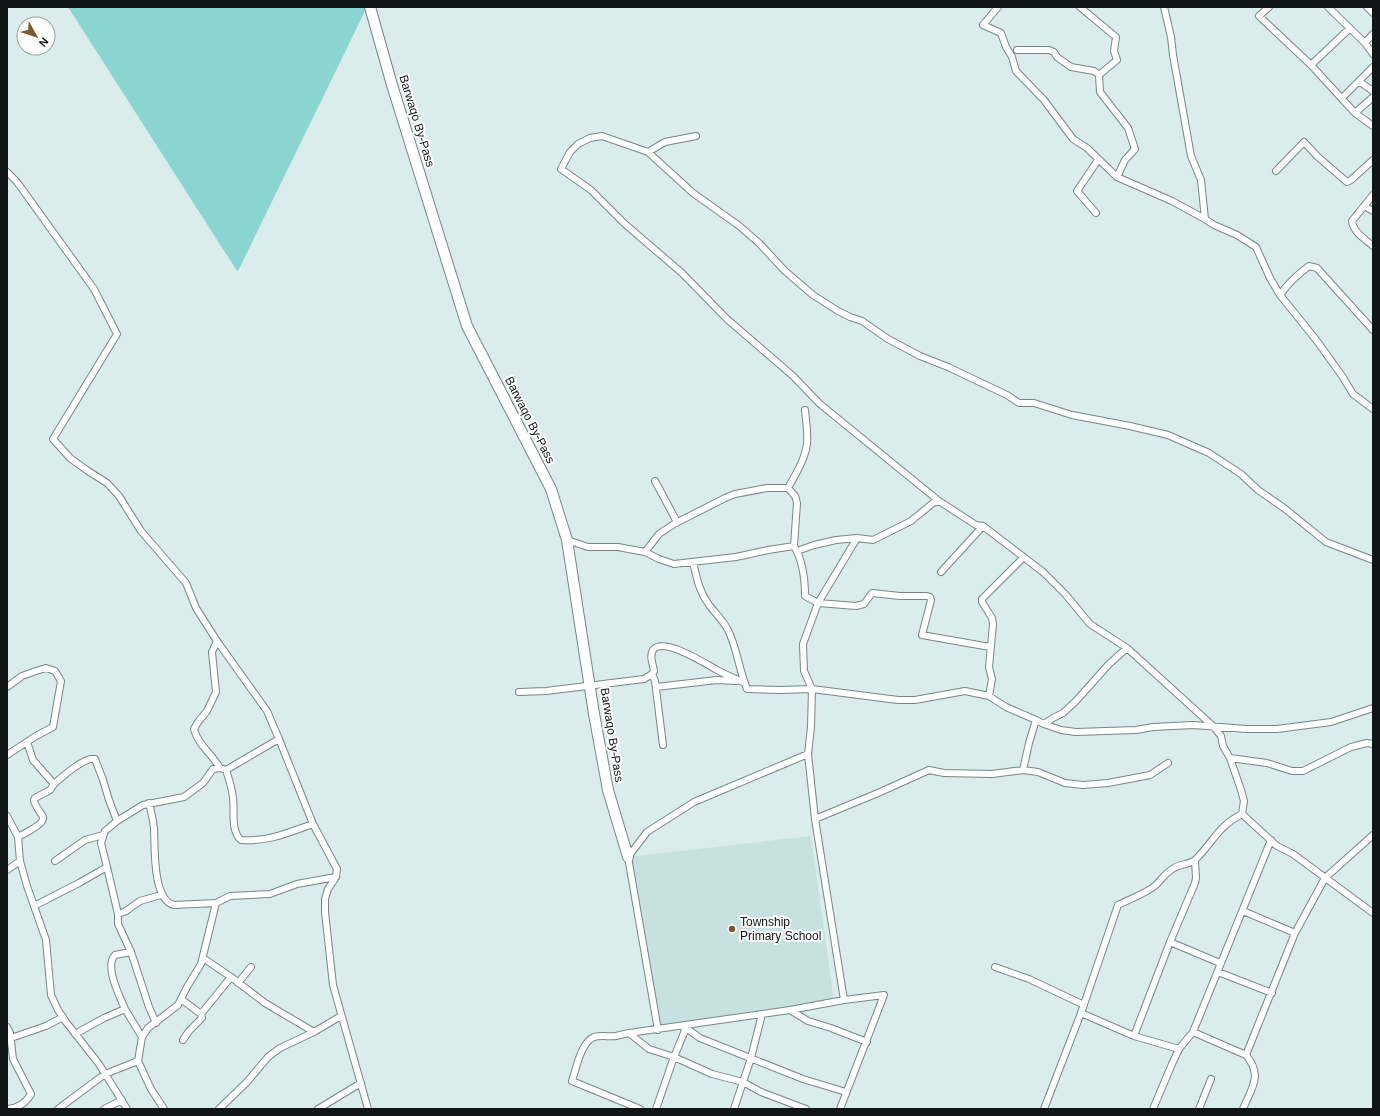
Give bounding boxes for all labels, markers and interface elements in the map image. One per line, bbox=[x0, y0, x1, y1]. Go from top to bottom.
north arrow bbox=[16, 16, 56, 56]
text: N bbox=[37, 35, 51, 49]
street label: Barwaqo By-Pass bbox=[396, 73, 438, 169]
street label: Barwaqo By-Pass bbox=[502, 374, 558, 466]
street label: Barwaqo By-Pass bbox=[598, 687, 626, 783]
place label: Township Primary School bbox=[740, 915, 821, 943]
marker: Township Primary School bbox=[727, 924, 737, 934]

